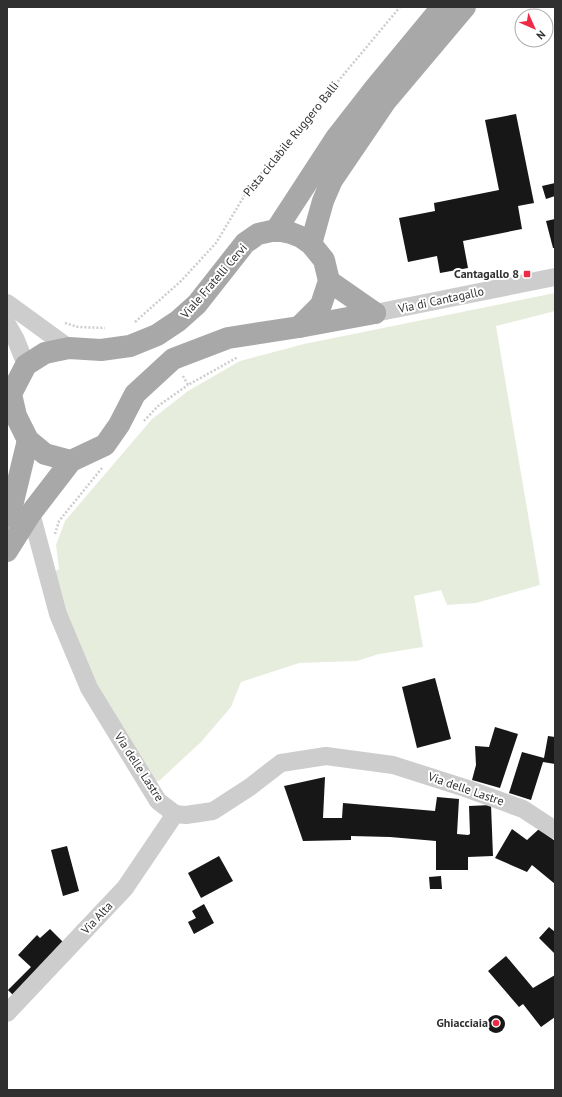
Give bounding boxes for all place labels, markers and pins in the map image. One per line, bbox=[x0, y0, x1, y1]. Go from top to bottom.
place label: Cantagallo 8 bbox=[454, 266, 519, 281]
marker: Cantagallo 8 bbox=[522, 269, 532, 279]
place label: Ghiacciaia bbox=[436, 1015, 488, 1030]
marker: Ghiacciaia bbox=[491, 1018, 501, 1028]

